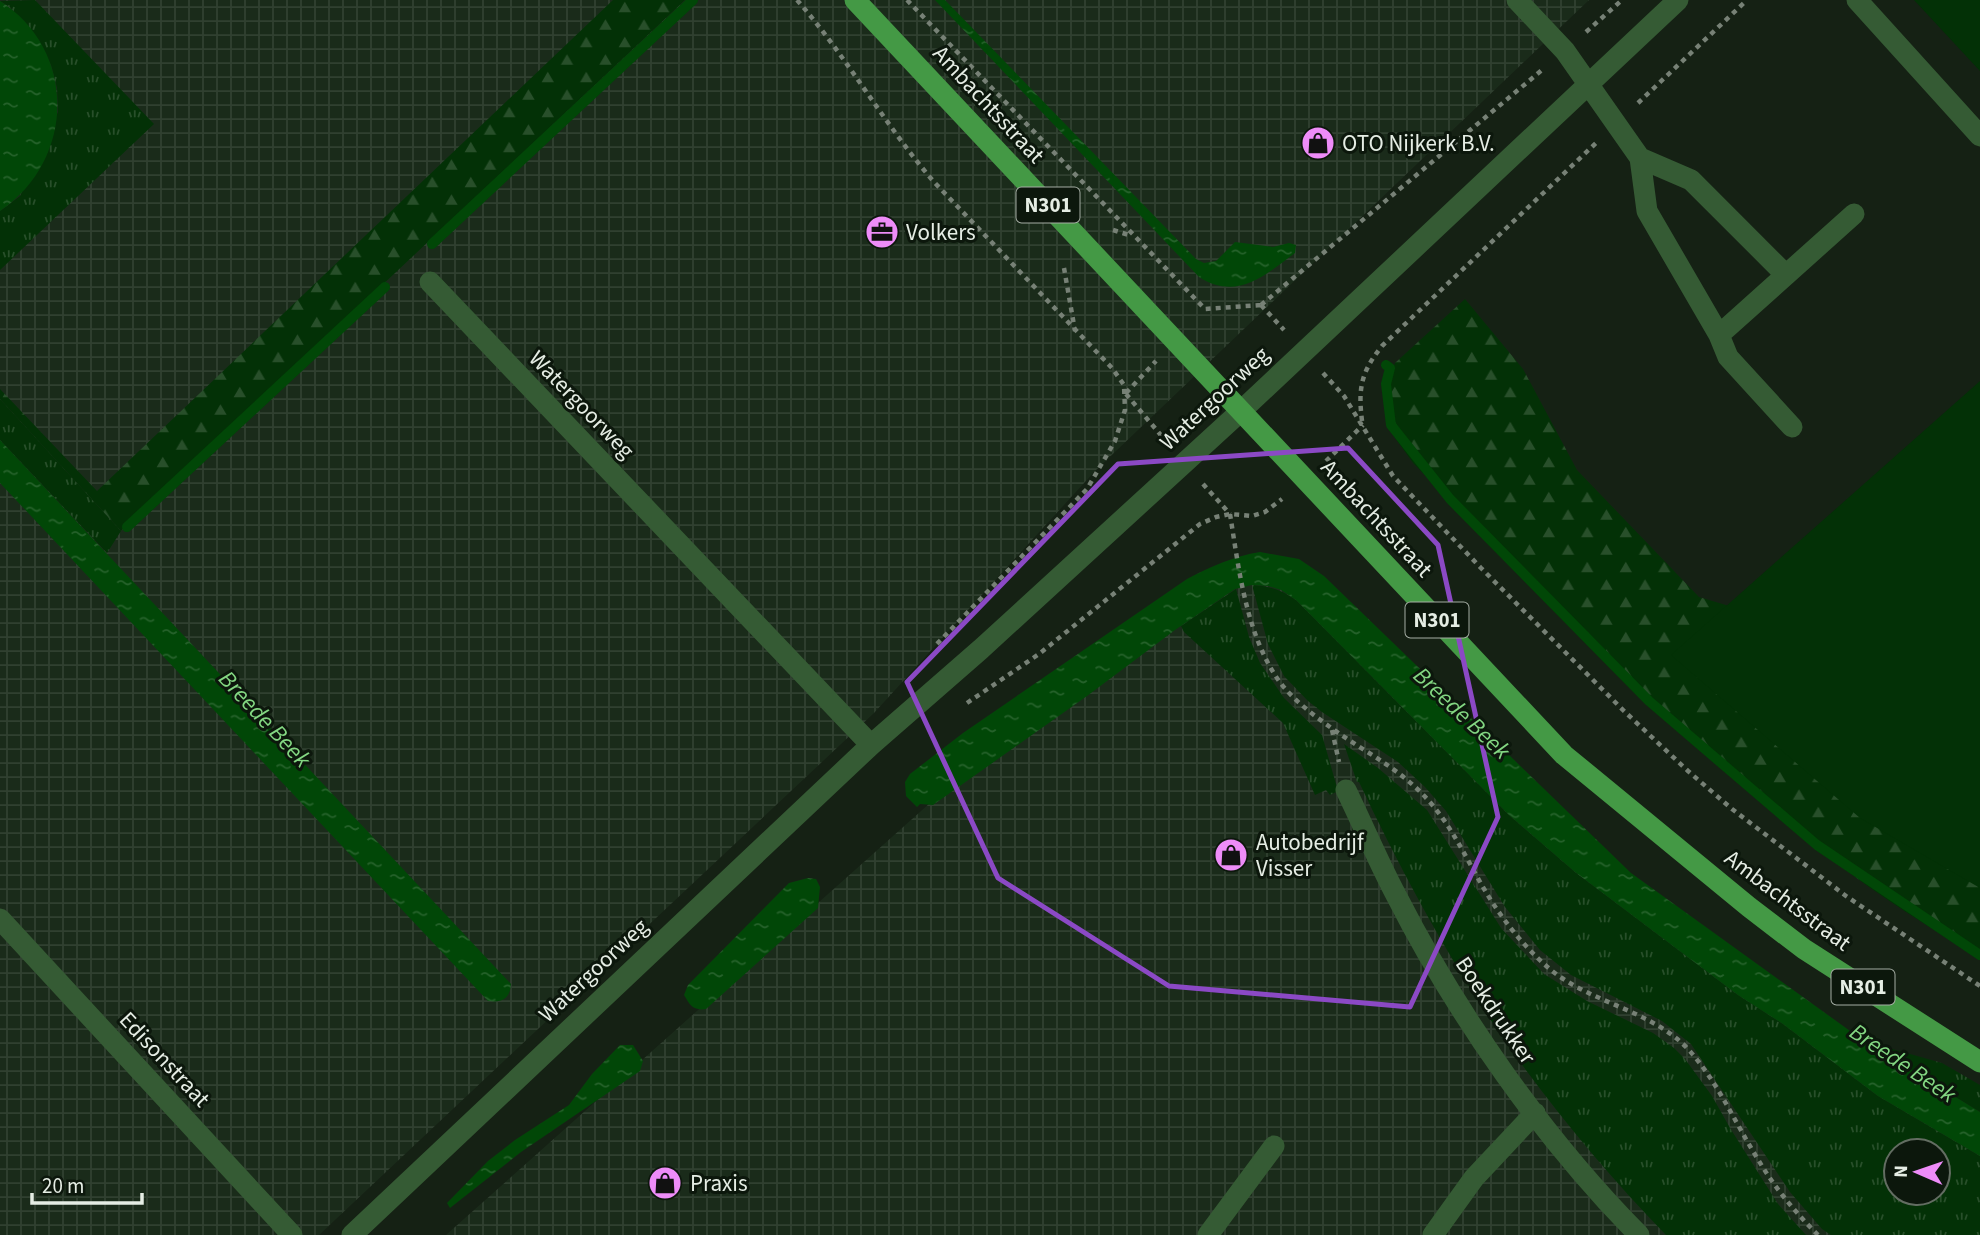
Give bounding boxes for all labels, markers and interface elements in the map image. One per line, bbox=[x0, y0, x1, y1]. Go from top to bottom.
street label: Ambachtsstraat bbox=[925, 38, 1052, 171]
shop icon: OTO Nijkerk B.V. bbox=[1299, 124, 1337, 162]
place label: OTO Nijkerk B.V. bbox=[1342, 127, 1495, 160]
road number: N301 bbox=[1016, 188, 1080, 222]
office icon: Volkers bbox=[863, 213, 901, 251]
place label: Volkers bbox=[906, 216, 976, 249]
street label: Watergoorweg bbox=[1152, 338, 1277, 458]
street label: Watergoorweg bbox=[521, 343, 642, 466]
street label: Ambachtsstraat bbox=[1313, 452, 1440, 585]
road number: N301 bbox=[1406, 602, 1468, 638]
water label: Breede Beek bbox=[1405, 659, 1519, 768]
water label: Breede Beek bbox=[210, 663, 319, 776]
place label: Autobedrijf Visser bbox=[1256, 826, 1365, 885]
shop icon: Autobedrijf Visser bbox=[1212, 836, 1250, 874]
street label: Ambachtsstraat bbox=[1718, 842, 1858, 959]
street label: Watergoorweg bbox=[531, 910, 656, 1030]
street label: Boekdrukker bbox=[1447, 950, 1544, 1071]
road number: N301 bbox=[1832, 970, 1895, 1004]
street label: Edisonstraat bbox=[112, 1004, 218, 1115]
water label: Breede Beek bbox=[1842, 1015, 1964, 1112]
north arrow bbox=[1882, 1137, 1952, 1207]
scale bar bbox=[32, 1162, 142, 1206]
shop icon: Praxis bbox=[646, 1164, 684, 1202]
text: N bbox=[1888, 1165, 1915, 1178]
place label: Praxis bbox=[690, 1167, 748, 1200]
text: 20 m bbox=[42, 1171, 84, 1201]

